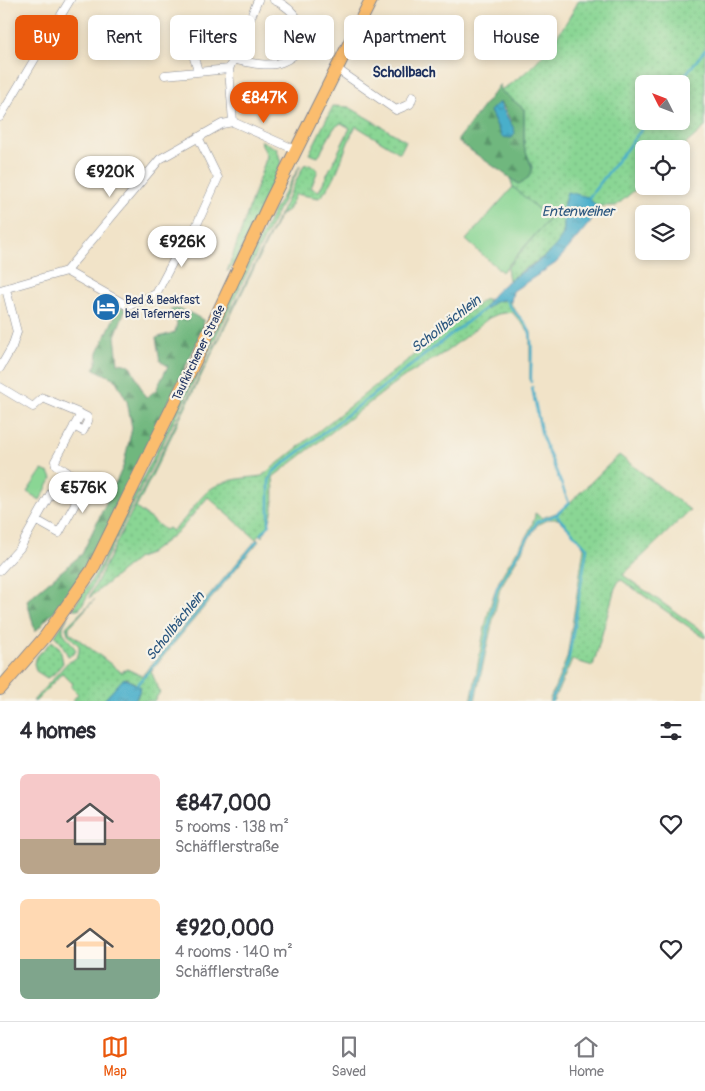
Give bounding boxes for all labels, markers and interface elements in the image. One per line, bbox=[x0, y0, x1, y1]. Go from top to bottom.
chip: Buy bbox=[15, 15, 78, 60]
chip: Rent bbox=[88, 15, 160, 60]
chip: Filters bbox=[170, 15, 255, 60]
chip: New bbox=[265, 15, 334, 60]
chip: Apartment bbox=[344, 15, 464, 60]
chip: House bbox=[474, 15, 557, 60]
district label: Schollbach bbox=[372, 64, 436, 81]
north arrow bbox=[635, 75, 690, 130]
map controls bbox=[635, 75, 690, 260]
pin: €847K bbox=[229, 82, 299, 124]
text: €847K bbox=[241, 88, 287, 108]
button: locate bbox=[635, 140, 690, 195]
pin: €920K bbox=[75, 156, 145, 198]
text: €920K bbox=[86, 162, 134, 182]
water label: Entenweiher bbox=[542, 203, 616, 220]
button: layers bbox=[635, 205, 690, 260]
pin: €926K bbox=[147, 226, 217, 268]
text: €926K bbox=[159, 232, 205, 252]
water label: Schollbächlein bbox=[408, 291, 485, 356]
hotel icon: Bed & Beakfast bei Taferners bbox=[91, 292, 121, 322]
place label: Bed & Beakfast bei Taferners bbox=[125, 293, 200, 322]
street label: Taufkirchener Straße bbox=[169, 303, 229, 403]
pin: €576K bbox=[48, 472, 118, 514]
text: €576K bbox=[60, 478, 106, 498]
water label: Schollbächlein bbox=[142, 587, 209, 664]
icon: filters bbox=[657, 717, 685, 745]
text: 4 homes bbox=[20, 718, 96, 745]
text: €847,000 bbox=[175, 790, 271, 817]
icon: home bbox=[60, 794, 120, 854]
icon: heart bbox=[657, 810, 685, 838]
text: 5 rooms · 138 m² bbox=[175, 817, 289, 837]
text: Schäfflerstraße bbox=[175, 837, 279, 857]
text: €920,000 bbox=[175, 915, 274, 942]
icon: home bbox=[60, 919, 120, 979]
icon: heart bbox=[657, 935, 685, 963]
text: 4 rooms · 140 m² bbox=[175, 942, 293, 962]
text: Schäfflerstraße bbox=[175, 962, 279, 982]
tab: Map bbox=[101, 1033, 129, 1080]
tab: Saved bbox=[331, 1033, 366, 1080]
tab: Home bbox=[569, 1033, 604, 1080]

